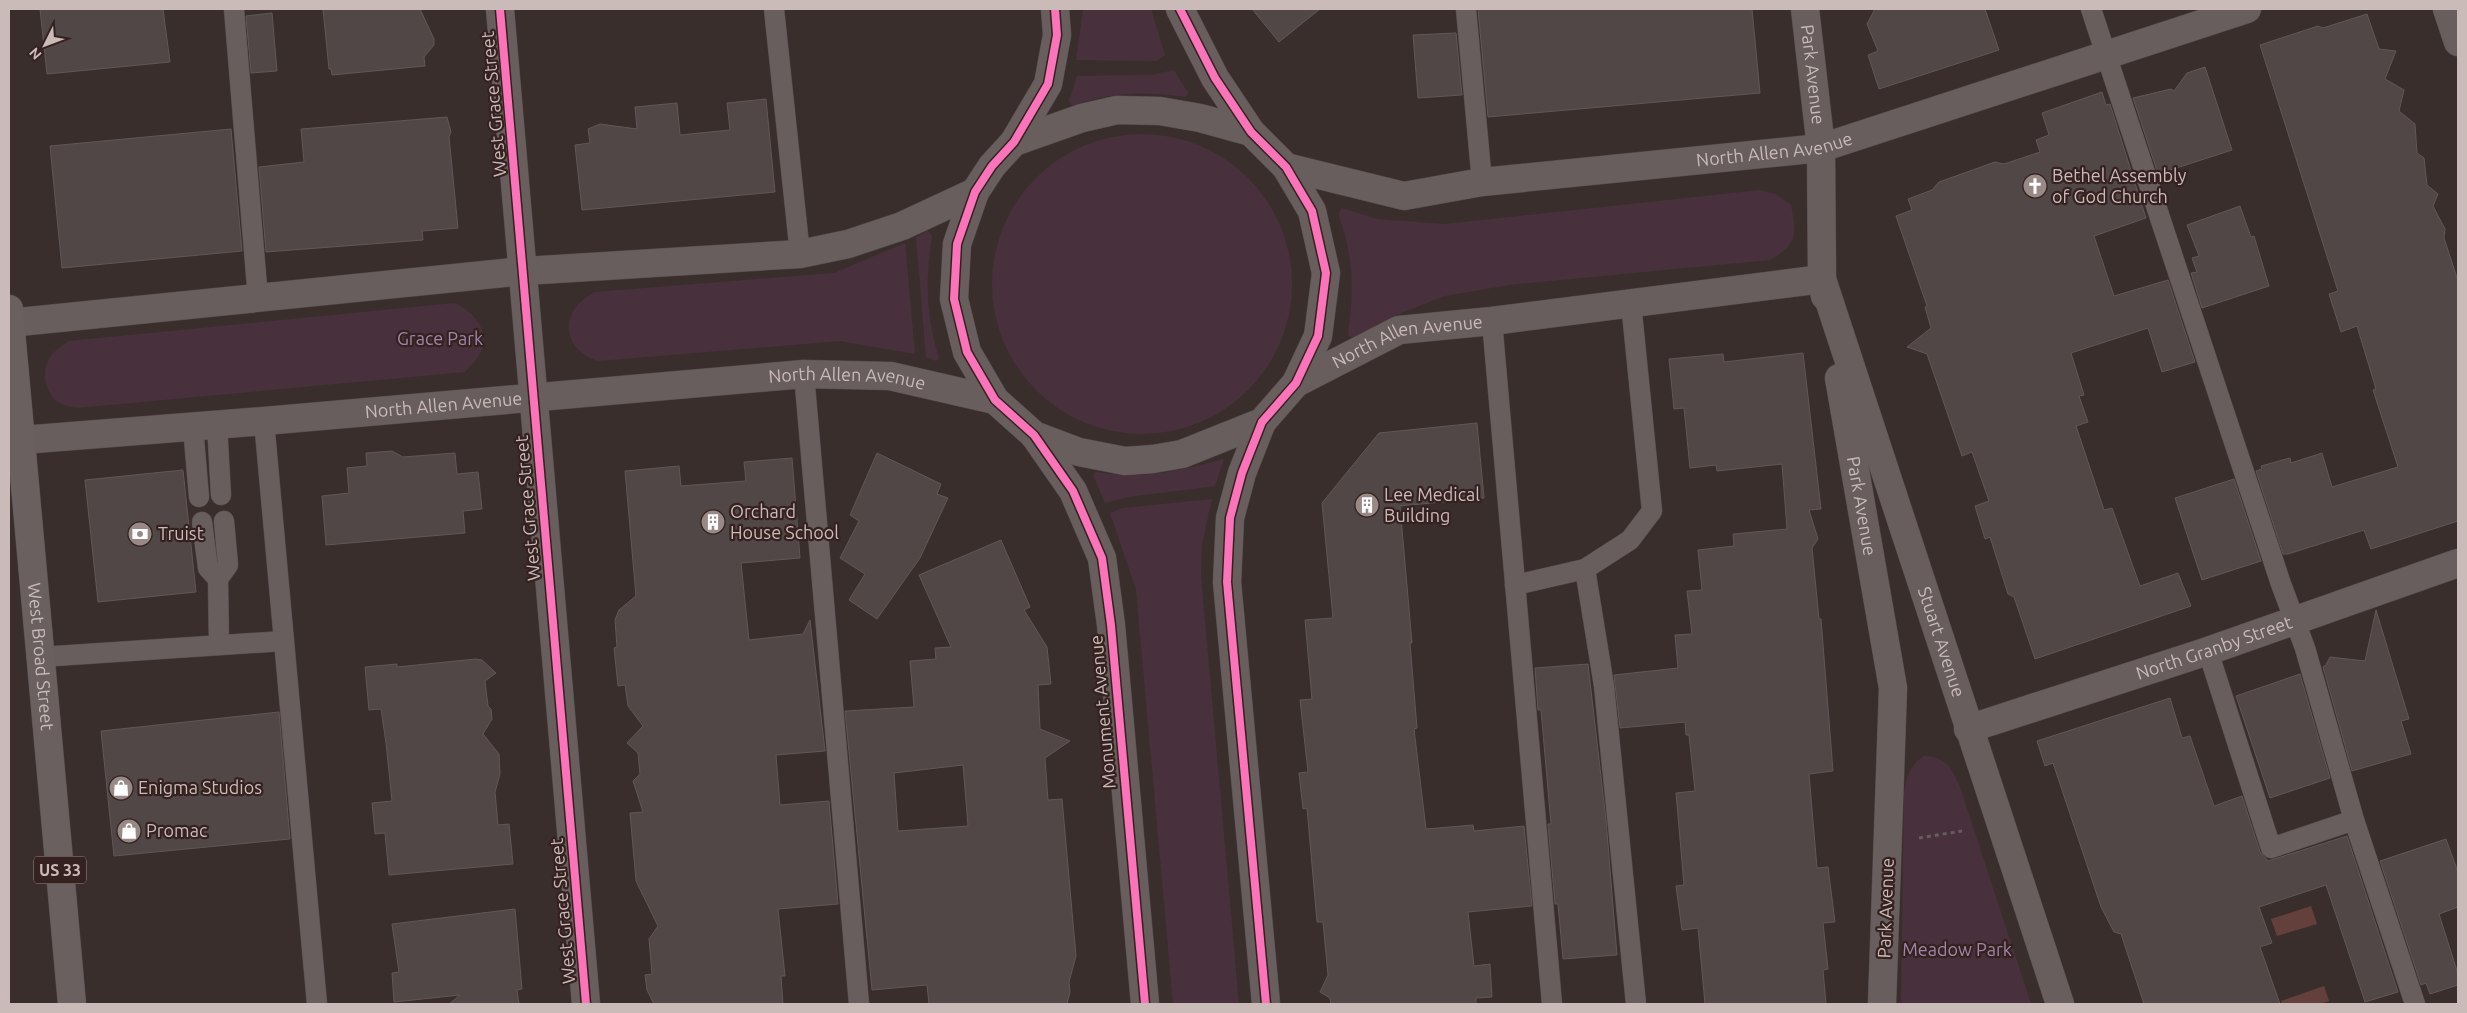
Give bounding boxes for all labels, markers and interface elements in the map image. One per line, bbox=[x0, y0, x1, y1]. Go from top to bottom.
north arrow bbox=[20, 20, 70, 70]
street label: Park Avenue bbox=[1798, 23, 1829, 126]
street label: West Grace Street bbox=[477, 31, 509, 178]
text: N bbox=[26, 44, 45, 63]
street label: North Allen Avenue bbox=[1695, 127, 1855, 169]
place label: Bethel Assembly of God Church bbox=[2052, 165, 2187, 206]
church icon: Bethel Assembly of God Church bbox=[2022, 173, 2048, 199]
street label: North Allen Avenue bbox=[1328, 311, 1484, 372]
park label: Grace Park bbox=[397, 328, 483, 348]
street label: North Allen Avenue bbox=[767, 363, 928, 393]
street label: North Allen Avenue bbox=[364, 388, 523, 421]
street label: West Grace Street bbox=[511, 435, 543, 582]
street label: Park Avenue bbox=[1844, 455, 1881, 557]
place label: Lee Medical Building bbox=[1384, 484, 1480, 525]
building icon: Lee Medical Building bbox=[1354, 492, 1380, 518]
place label: Orchard House School bbox=[730, 501, 839, 542]
building icon: Orchard House School bbox=[700, 509, 726, 535]
bank icon: Truist bbox=[127, 521, 153, 547]
place label: Truist bbox=[158, 523, 204, 543]
street label: West Broad Street bbox=[25, 582, 58, 731]
street label: Stuart Avenue bbox=[1915, 584, 1970, 699]
street label: North Granby Street bbox=[2133, 611, 2294, 683]
street label: Monument Avenue bbox=[1085, 634, 1119, 790]
shop icon: Enigma Studios bbox=[108, 775, 134, 801]
place label: Enigma Studios bbox=[138, 777, 262, 797]
shop icon: Promac bbox=[116, 818, 142, 844]
place label: Promac bbox=[146, 820, 207, 840]
street label: West Grace Street bbox=[546, 838, 578, 985]
road number: US 33 bbox=[34, 856, 86, 884]
street label: Park Avenue bbox=[1873, 857, 1897, 959]
park label: Meadow Park bbox=[1902, 939, 2012, 959]

